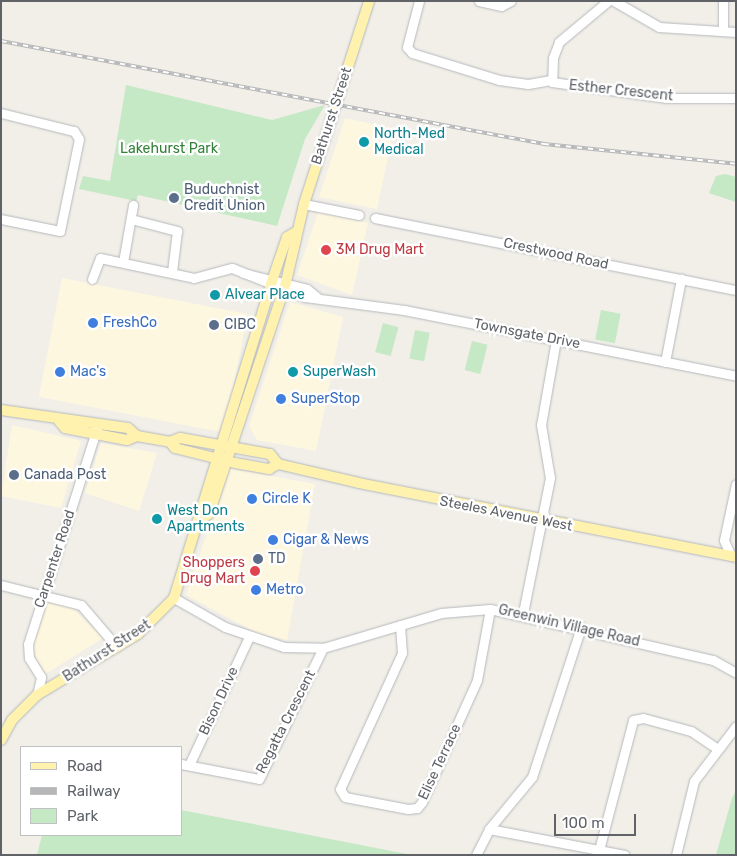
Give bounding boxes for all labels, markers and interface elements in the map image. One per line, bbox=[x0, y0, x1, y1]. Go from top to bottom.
street label: Bathurst Street bbox=[308, 65, 356, 167]
street label: Esther Crescent bbox=[568, 77, 674, 105]
place label: North-Med Medical bbox=[374, 126, 445, 158]
marker: North-Med Medical bbox=[358, 136, 370, 148]
park label: Lakehurst Park bbox=[120, 141, 218, 157]
place label: Buduchnist Credit Union bbox=[184, 182, 265, 214]
marker: Buduchnist Credit Union bbox=[168, 192, 180, 204]
street label: Crestwood Road bbox=[502, 235, 610, 273]
place label: 3M Drug Mart bbox=[336, 242, 424, 258]
marker: 3M Drug Mart bbox=[320, 244, 332, 256]
place label: Alvear Place bbox=[225, 287, 305, 303]
marker: Alvear Place bbox=[209, 289, 221, 301]
place label: FreshCo bbox=[103, 315, 157, 331]
street label: Townsgate Drive bbox=[472, 315, 582, 353]
marker: FreshCo bbox=[87, 317, 99, 329]
place label: CIBC bbox=[224, 317, 256, 333]
marker: CIBC bbox=[208, 319, 220, 331]
place label: Mac's bbox=[70, 364, 106, 380]
place label: SuperWash bbox=[303, 364, 376, 380]
marker: Mac's bbox=[54, 366, 66, 378]
marker: SuperWash bbox=[287, 366, 299, 378]
place label: SuperStop bbox=[291, 391, 360, 407]
marker: SuperStop bbox=[275, 393, 287, 405]
place label: Canada Post bbox=[24, 467, 106, 483]
marker: Canada Post bbox=[8, 469, 20, 481]
place label: Circle K bbox=[262, 491, 311, 507]
marker: Circle K bbox=[246, 493, 258, 505]
street label: Steeles Avenue West bbox=[438, 493, 574, 535]
place label: West Don Apartments bbox=[167, 503, 245, 536]
street label: Carpenter Road bbox=[31, 508, 79, 610]
marker: West Don Apartments bbox=[151, 513, 163, 525]
place label: Cigar & News bbox=[283, 532, 369, 548]
marker: Cigar & News bbox=[267, 534, 279, 546]
place label: TD bbox=[268, 551, 286, 567]
marker: TD bbox=[252, 553, 264, 565]
place label: Shoppers Drug Mart bbox=[180, 555, 245, 588]
marker: Shoppers Drug Mart bbox=[249, 565, 261, 577]
place label: Metro bbox=[266, 582, 304, 598]
marker: Metro bbox=[250, 584, 262, 596]
street label: Greenwin Village Road bbox=[496, 601, 642, 651]
street label: Bathurst Street bbox=[60, 616, 154, 686]
street label: Bison Drive bbox=[196, 664, 242, 738]
street label: Regatta Crescent bbox=[253, 667, 319, 777]
street label: Elise Terrace bbox=[415, 721, 465, 803]
legend bbox=[20, 746, 182, 836]
text: Road bbox=[67, 757, 103, 775]
text: Railway bbox=[67, 782, 121, 800]
scale bar bbox=[557, 804, 640, 836]
text: Park bbox=[67, 807, 98, 825]
text: 100 m bbox=[562, 814, 604, 832]

